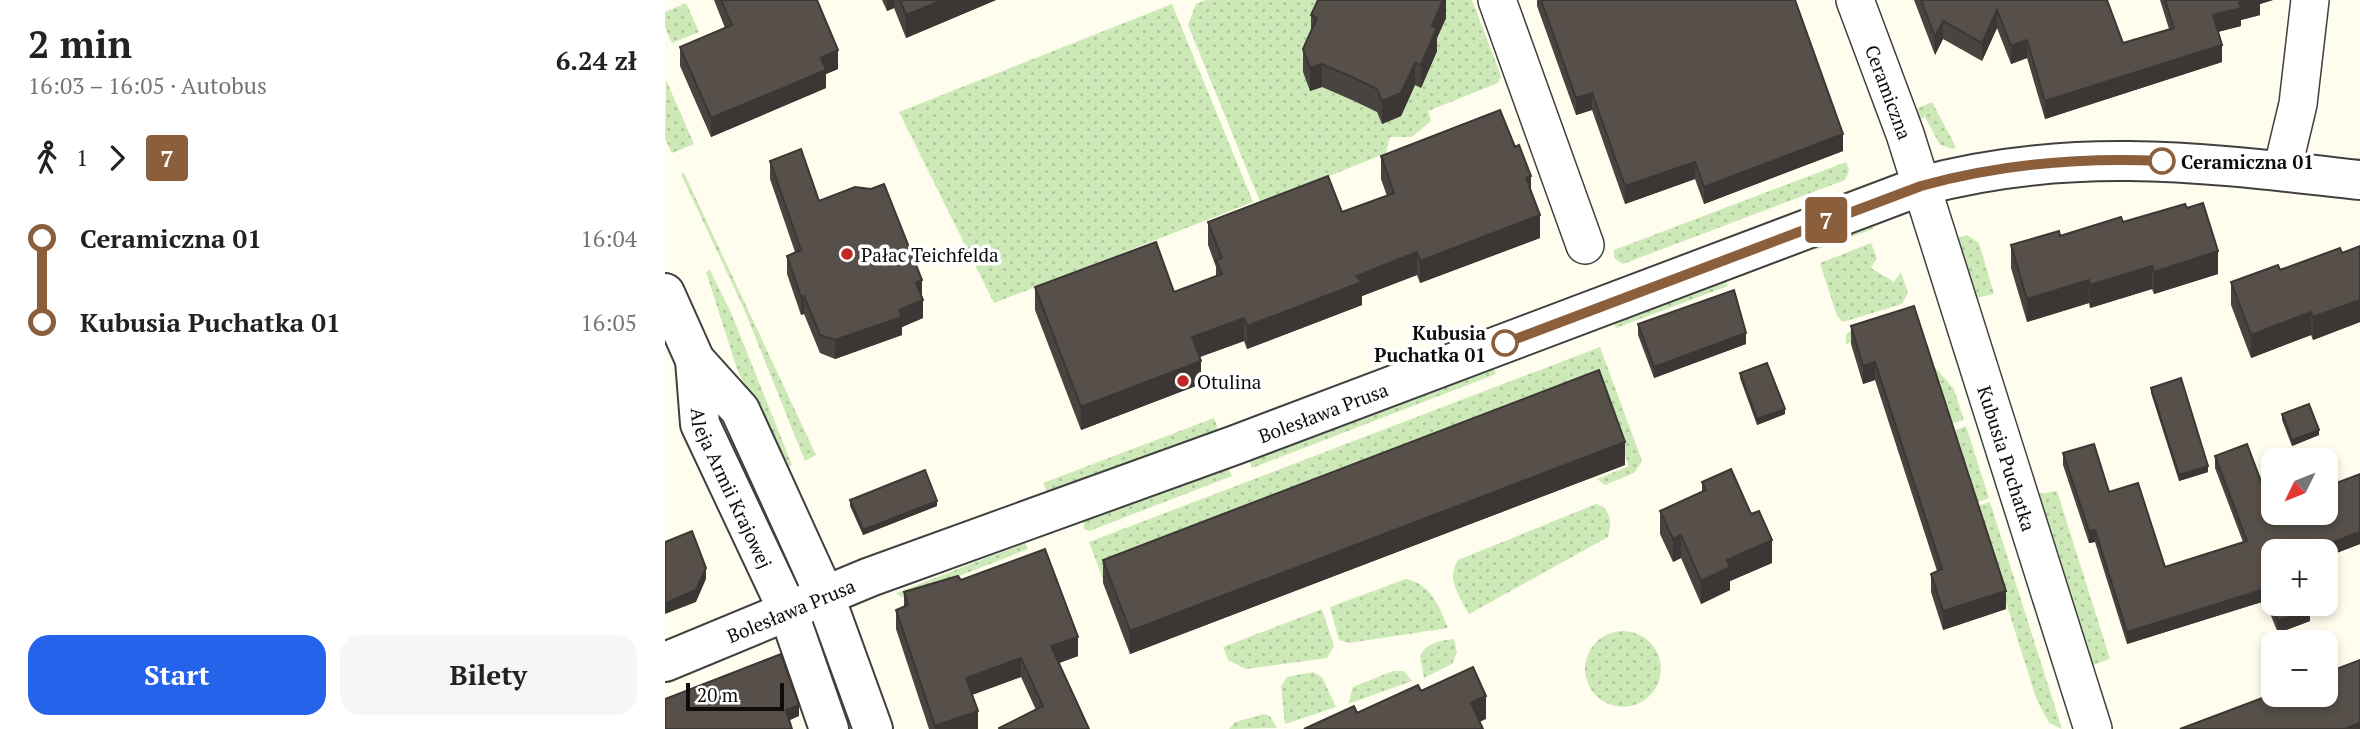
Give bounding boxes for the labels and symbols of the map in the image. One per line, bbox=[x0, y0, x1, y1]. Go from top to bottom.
street label: Ceramiczna bbox=[1860, 41, 1918, 143]
marker: Ceramiczna 01 bbox=[2149, 148, 2175, 174]
place label: Ceramiczna 01 bbox=[2181, 149, 2314, 174]
line badge: 7 bbox=[1803, 197, 1849, 243]
place label: Pałac Teichfelda bbox=[861, 242, 999, 267]
marker: Pałac Teichfelda bbox=[839, 246, 855, 262]
place label: Kubusia Puchatka 01 bbox=[1374, 320, 1486, 367]
marker: Kubusia Puchatka 01 bbox=[1492, 330, 1518, 356]
place label: Otulina bbox=[1197, 369, 1262, 394]
marker: Otulina bbox=[1175, 373, 1191, 389]
street label: Bolesława Prusa bbox=[1254, 376, 1392, 448]
street label: Kubusia Puchatka bbox=[1973, 382, 2042, 534]
street label: Aleja Armii Krajowej bbox=[686, 407, 779, 572]
north arrow bbox=[2261, 448, 2338, 525]
street label: Bolesława Prusa bbox=[723, 572, 859, 648]
scale bar bbox=[686, 680, 784, 712]

